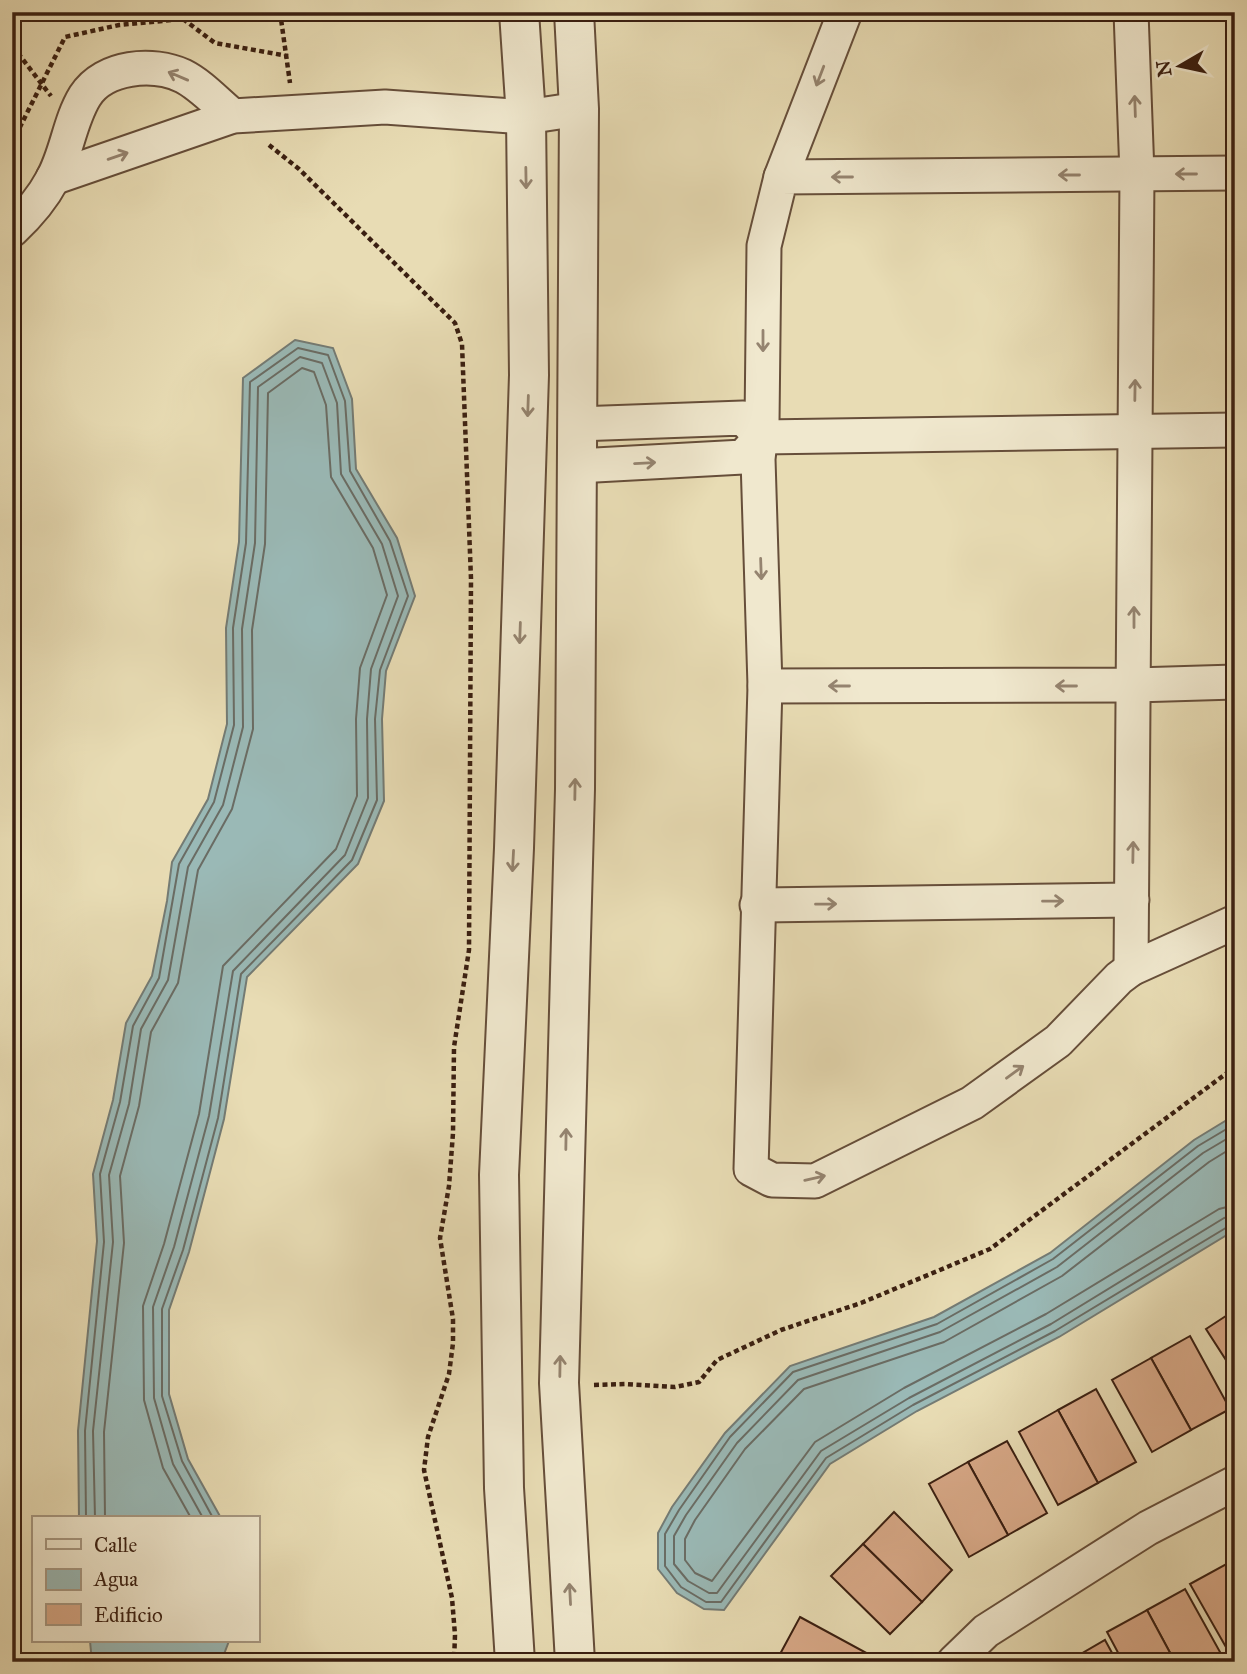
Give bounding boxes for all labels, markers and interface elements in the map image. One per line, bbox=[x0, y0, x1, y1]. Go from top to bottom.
north arrow bbox=[1146, 32, 1216, 102]
text: N bbox=[1151, 59, 1176, 78]
one-way arrow bbox=[813, 64, 826, 86]
one-way arrow bbox=[168, 69, 189, 82]
one-way arrow bbox=[1128, 95, 1141, 118]
one-way arrow bbox=[106, 149, 128, 161]
one-way arrow bbox=[520, 167, 533, 190]
one-way arrow bbox=[1175, 167, 1198, 181]
one-way arrow bbox=[1058, 168, 1081, 182]
one-way arrow bbox=[830, 170, 853, 183]
one-way arrow bbox=[756, 330, 770, 353]
one-way arrow bbox=[1128, 378, 1142, 401]
one-way arrow bbox=[521, 394, 534, 417]
one-way arrow bbox=[634, 456, 656, 469]
one-way arrow bbox=[755, 557, 768, 580]
one-way arrow bbox=[1128, 606, 1141, 629]
one-way arrow bbox=[514, 621, 527, 644]
one-way arrow bbox=[828, 679, 851, 693]
one-way arrow bbox=[1055, 679, 1078, 693]
one-way arrow bbox=[568, 778, 582, 801]
one-way arrow bbox=[1126, 841, 1139, 864]
one-way arrow bbox=[507, 849, 520, 872]
one-way arrow bbox=[1041, 894, 1064, 908]
one-way arrow bbox=[814, 897, 837, 911]
one-way arrow bbox=[1005, 1065, 1024, 1079]
one-way arrow bbox=[559, 1128, 572, 1151]
one-way arrow bbox=[804, 1171, 826, 1184]
one-way arrow bbox=[553, 1355, 567, 1378]
legend bbox=[32, 1516, 259, 1642]
text: Calle bbox=[94, 1532, 137, 1558]
text: Agua bbox=[93, 1566, 138, 1592]
one-way arrow bbox=[564, 1582, 577, 1605]
text: Edificio bbox=[94, 1602, 163, 1628]

